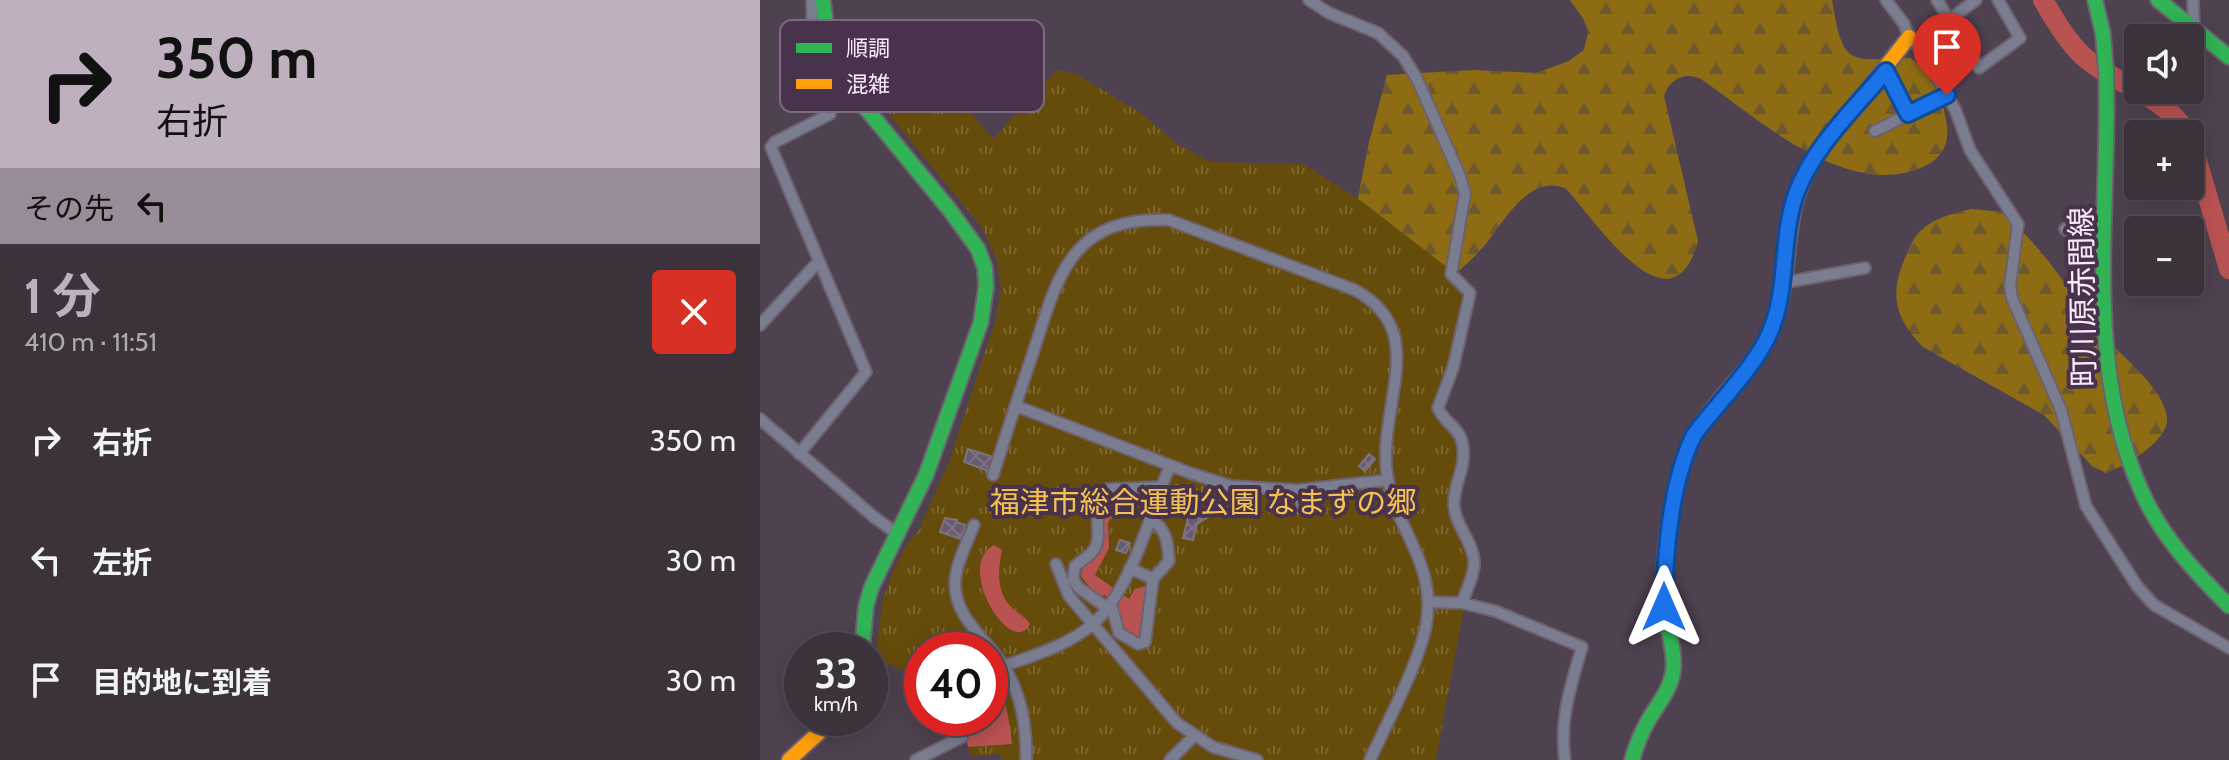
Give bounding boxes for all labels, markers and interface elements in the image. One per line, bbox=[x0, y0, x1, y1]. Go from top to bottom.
pin bbox=[1913, 13, 1981, 95]
legend bbox=[780, 20, 1044, 112]
text: 350 m bbox=[156, 24, 317, 92]
map controls bbox=[2124, 24, 2204, 296]
button: sound bbox=[2124, 24, 2204, 104]
icon: arrive bbox=[1925, 25, 1969, 69]
icon: right bbox=[24, 32, 128, 136]
text: 順調 bbox=[846, 35, 890, 62]
text: 混雑 bbox=[846, 71, 890, 98]
text: 右折 bbox=[156, 99, 228, 143]
button: + bbox=[2124, 120, 2204, 200]
icon: left bbox=[130, 184, 174, 228]
text: その先 bbox=[24, 190, 114, 227]
street label: 町川原赤間線 bbox=[2062, 207, 2103, 387]
button: − bbox=[2124, 216, 2204, 296]
text: 1 分 bbox=[24, 267, 101, 325]
button: close bbox=[652, 270, 736, 354]
text: 410 m · 11:51 bbox=[24, 326, 157, 358]
icon: right bbox=[24, 418, 68, 462]
text: 350 m bbox=[650, 422, 736, 459]
text: 右折 bbox=[92, 424, 152, 461]
park label: 福津市総合運動公園 なまずの郷 bbox=[990, 484, 1416, 521]
icon: left bbox=[24, 538, 68, 582]
text: 30 m bbox=[666, 542, 736, 579]
text: 左折 bbox=[92, 544, 152, 581]
position arrow bbox=[1622, 565, 1706, 649]
speed limit sign: 40 bbox=[904, 632, 1008, 736]
text: 33 bbox=[814, 649, 858, 698]
icon: arrive bbox=[24, 658, 68, 702]
text: 30 m bbox=[666, 662, 736, 699]
text: 目的地に到着 bbox=[92, 664, 272, 701]
text: km/h bbox=[814, 692, 858, 716]

